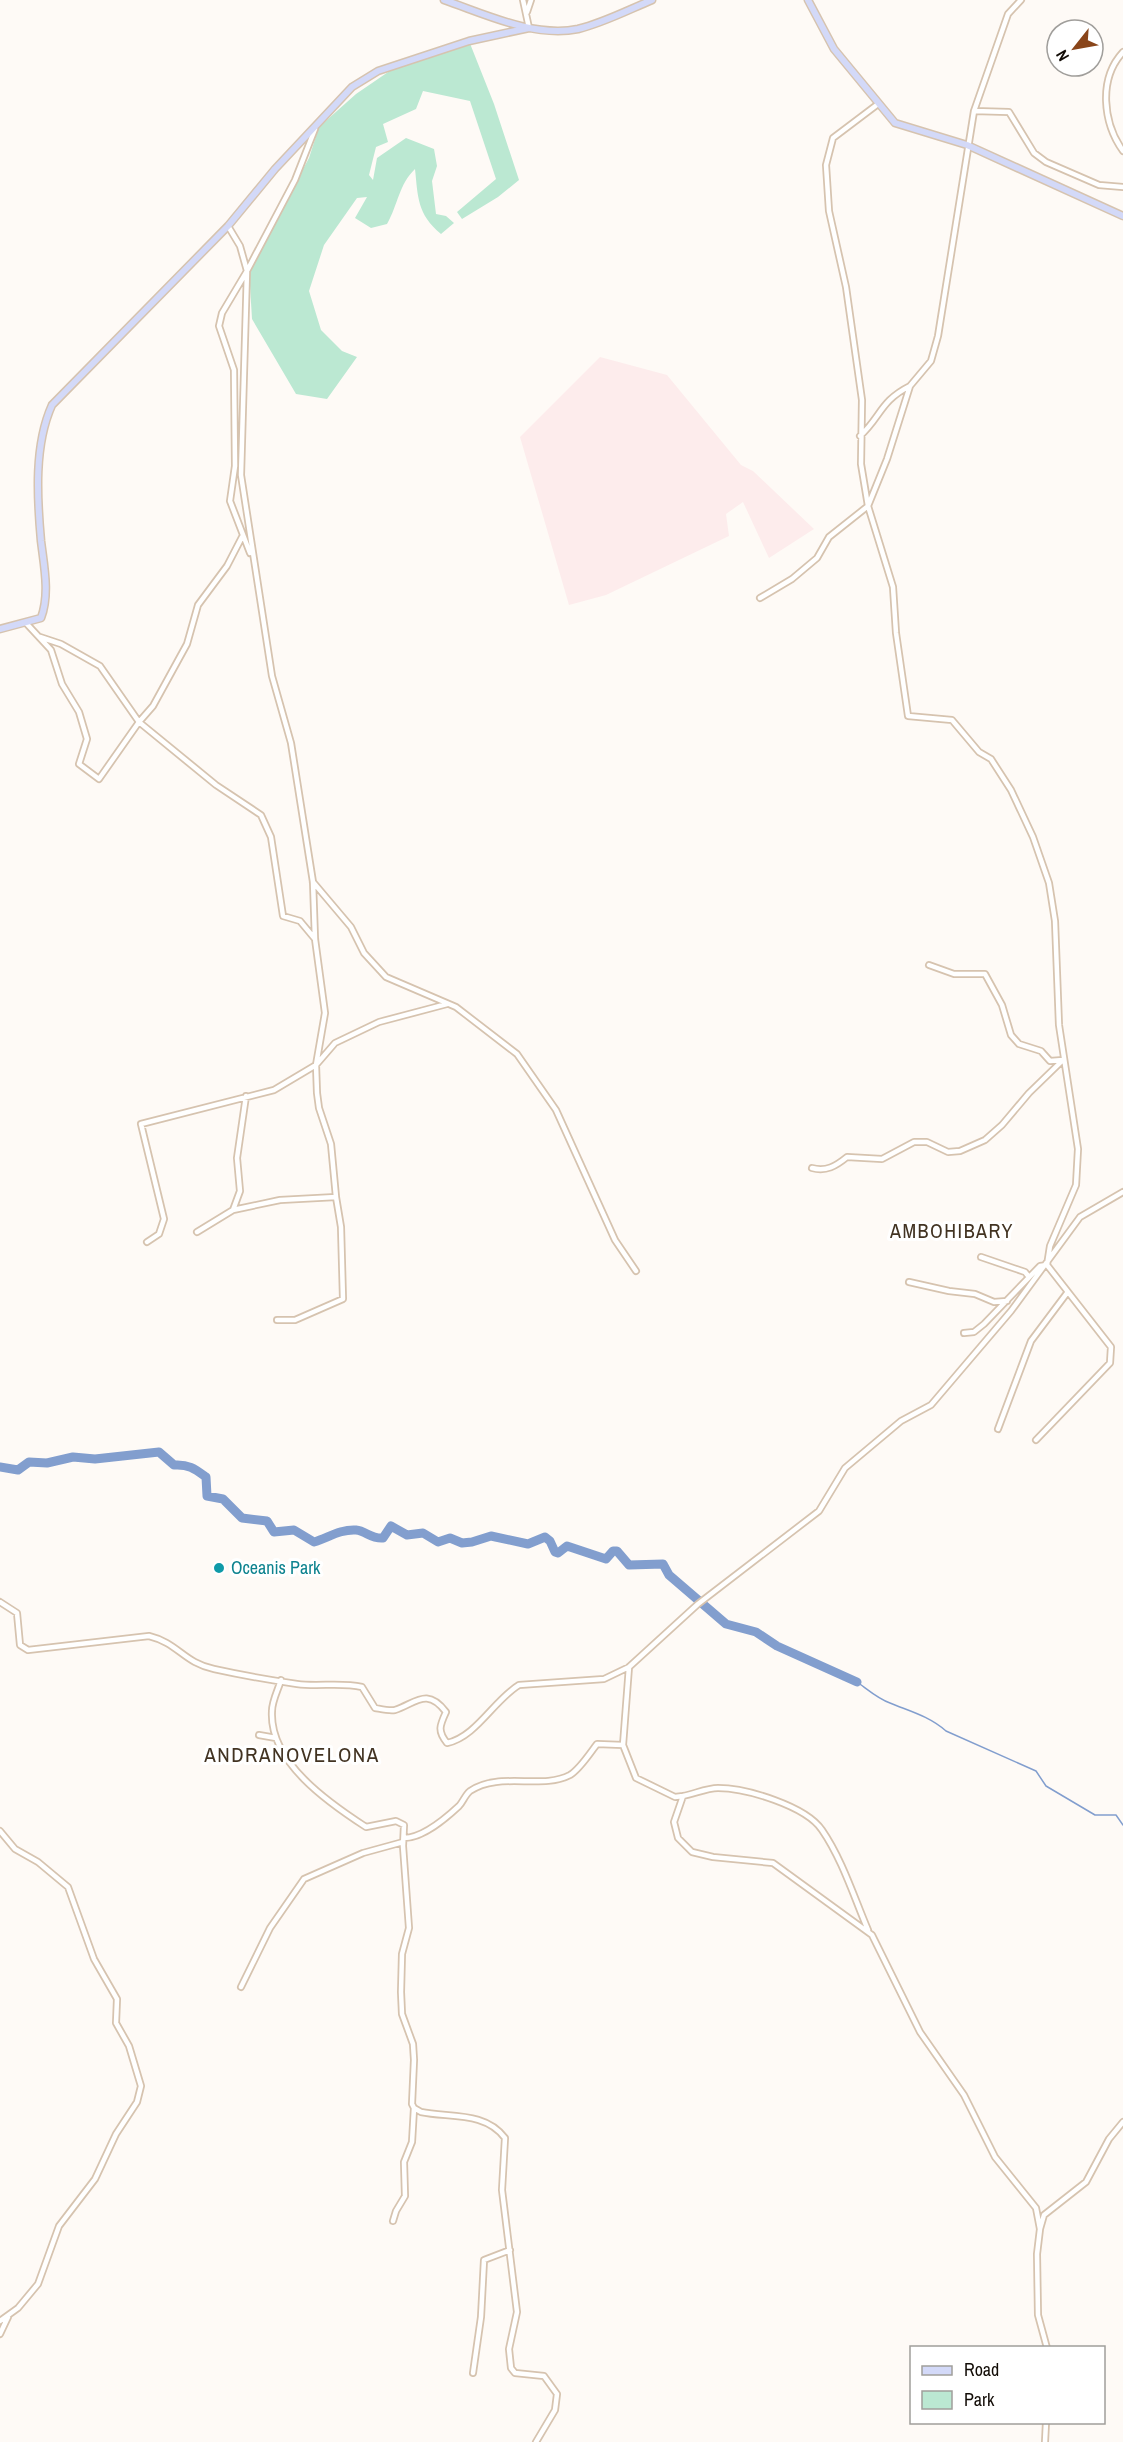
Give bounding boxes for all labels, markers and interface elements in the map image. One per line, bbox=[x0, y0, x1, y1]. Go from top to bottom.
north arrow bbox=[1045, 18, 1105, 78]
text: N bbox=[1050, 46, 1074, 65]
district label: AMBOHIBARY bbox=[889, 1217, 1014, 1244]
place label: Oceanis Park bbox=[231, 1555, 321, 1580]
marker: Oceanis Park bbox=[212, 1561, 226, 1575]
district label: ANDRANOVELONA bbox=[203, 1740, 380, 1769]
legend bbox=[910, 2346, 1105, 2424]
text: Road bbox=[964, 2357, 999, 2382]
text: Park bbox=[964, 2387, 995, 2412]

